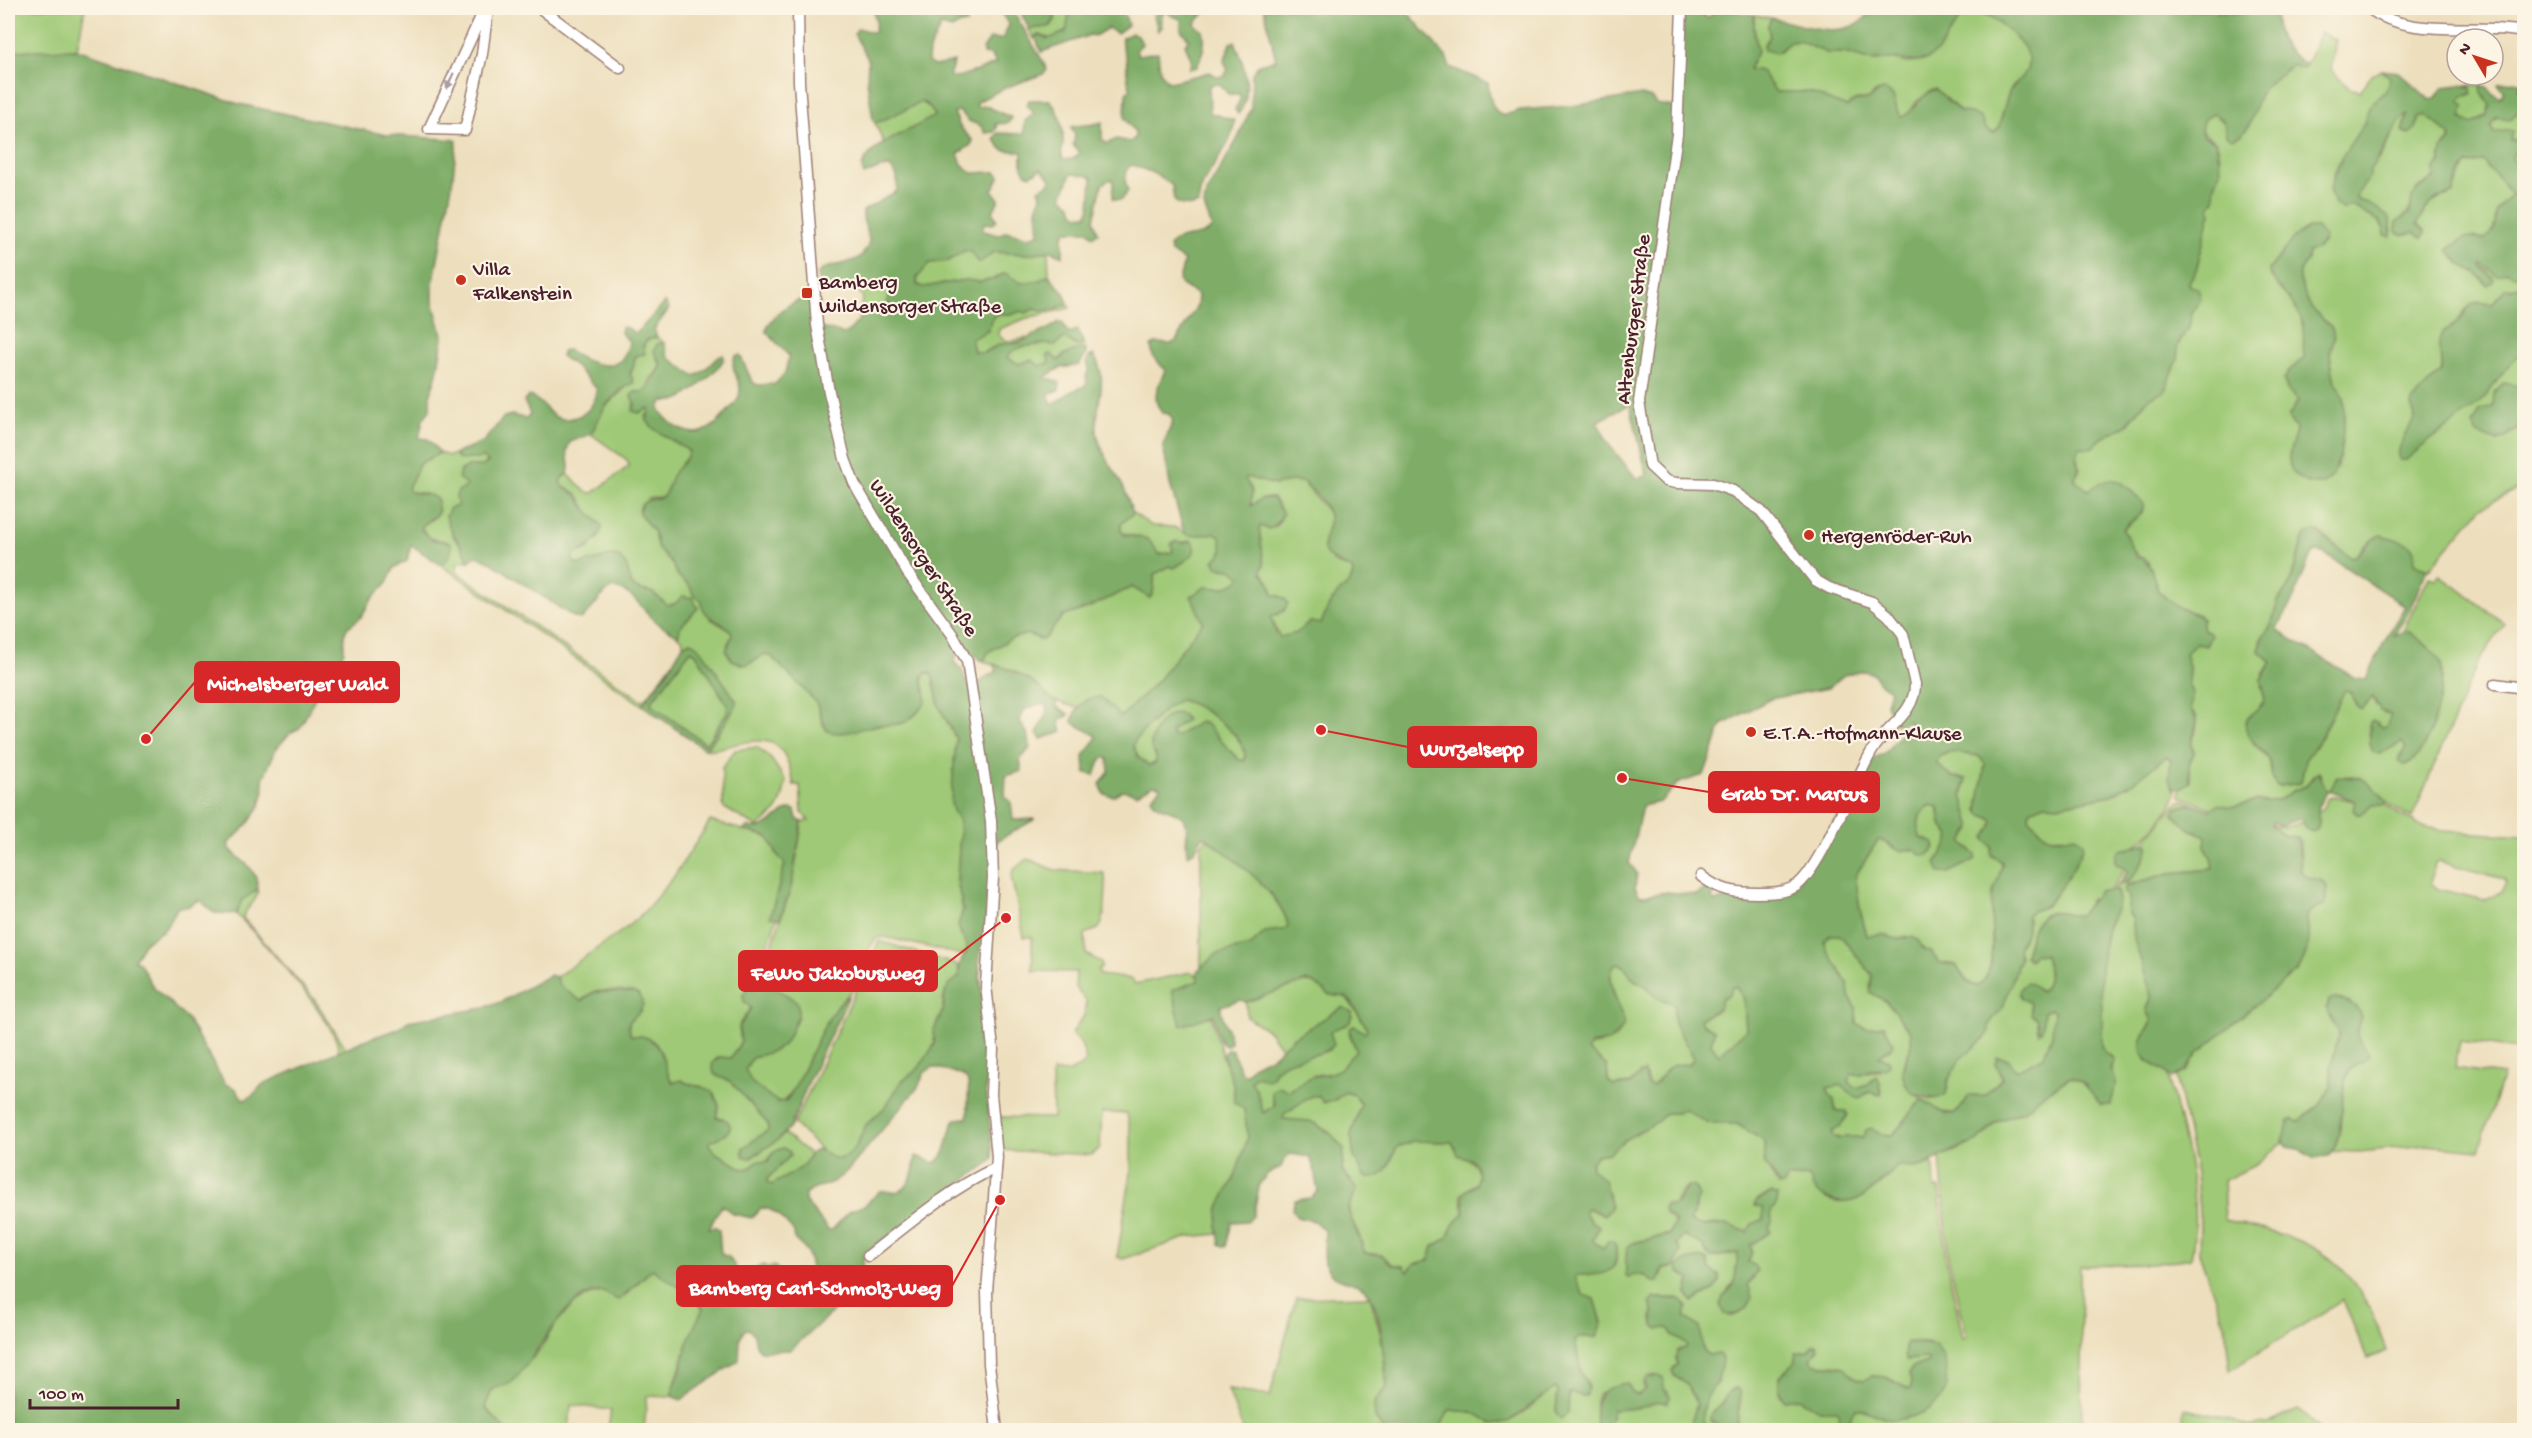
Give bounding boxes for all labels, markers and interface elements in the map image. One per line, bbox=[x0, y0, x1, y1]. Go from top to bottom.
north arrow bbox=[2445, 27, 2505, 87]
text: N bbox=[2455, 39, 2477, 60]
one-way arrow bbox=[446, 72, 455, 89]
street label: Altenburger Straße bbox=[1613, 232, 1658, 406]
place label: Villa Falkenstein bbox=[472, 259, 572, 308]
place label: Bamberg Wildensorger Straße bbox=[818, 272, 1003, 321]
marker: Villa Falkenstein bbox=[454, 273, 468, 287]
marker: Bamberg Wildensorger Straße bbox=[800, 286, 814, 300]
street label: Wildensorger Straße bbox=[862, 476, 983, 643]
place label: Hergenröder-Ruh bbox=[1821, 526, 1972, 551]
marker: Hergenröder-Ruh bbox=[1802, 528, 1816, 542]
callout: Michelsberger Wald bbox=[195, 662, 399, 702]
text: Michelsberger Wald bbox=[207, 673, 389, 699]
place label: E.T.A.-Hofmann-Klause bbox=[1763, 723, 1963, 748]
marker: E.T.A.-Hofmann-Klause bbox=[1744, 725, 1758, 739]
callout: Wurzelsepp bbox=[1408, 727, 1536, 767]
text: Wurzelsepp bbox=[1419, 738, 1524, 764]
callout: Grab Dr. Marcus bbox=[1709, 772, 1879, 812]
text: Grab Dr. Marcus bbox=[1721, 783, 1869, 809]
callout: FeWo Jakobusweg bbox=[739, 951, 937, 991]
text: FeWo Jakobusweg bbox=[750, 962, 925, 988]
callout: Bamberg Carl-Schmolz-Weg bbox=[677, 1266, 952, 1306]
text: Bamberg Carl-Schmolz-Weg bbox=[688, 1277, 941, 1303]
scale bar bbox=[30, 1372, 178, 1410]
text: 100 m bbox=[38, 1385, 84, 1406]

